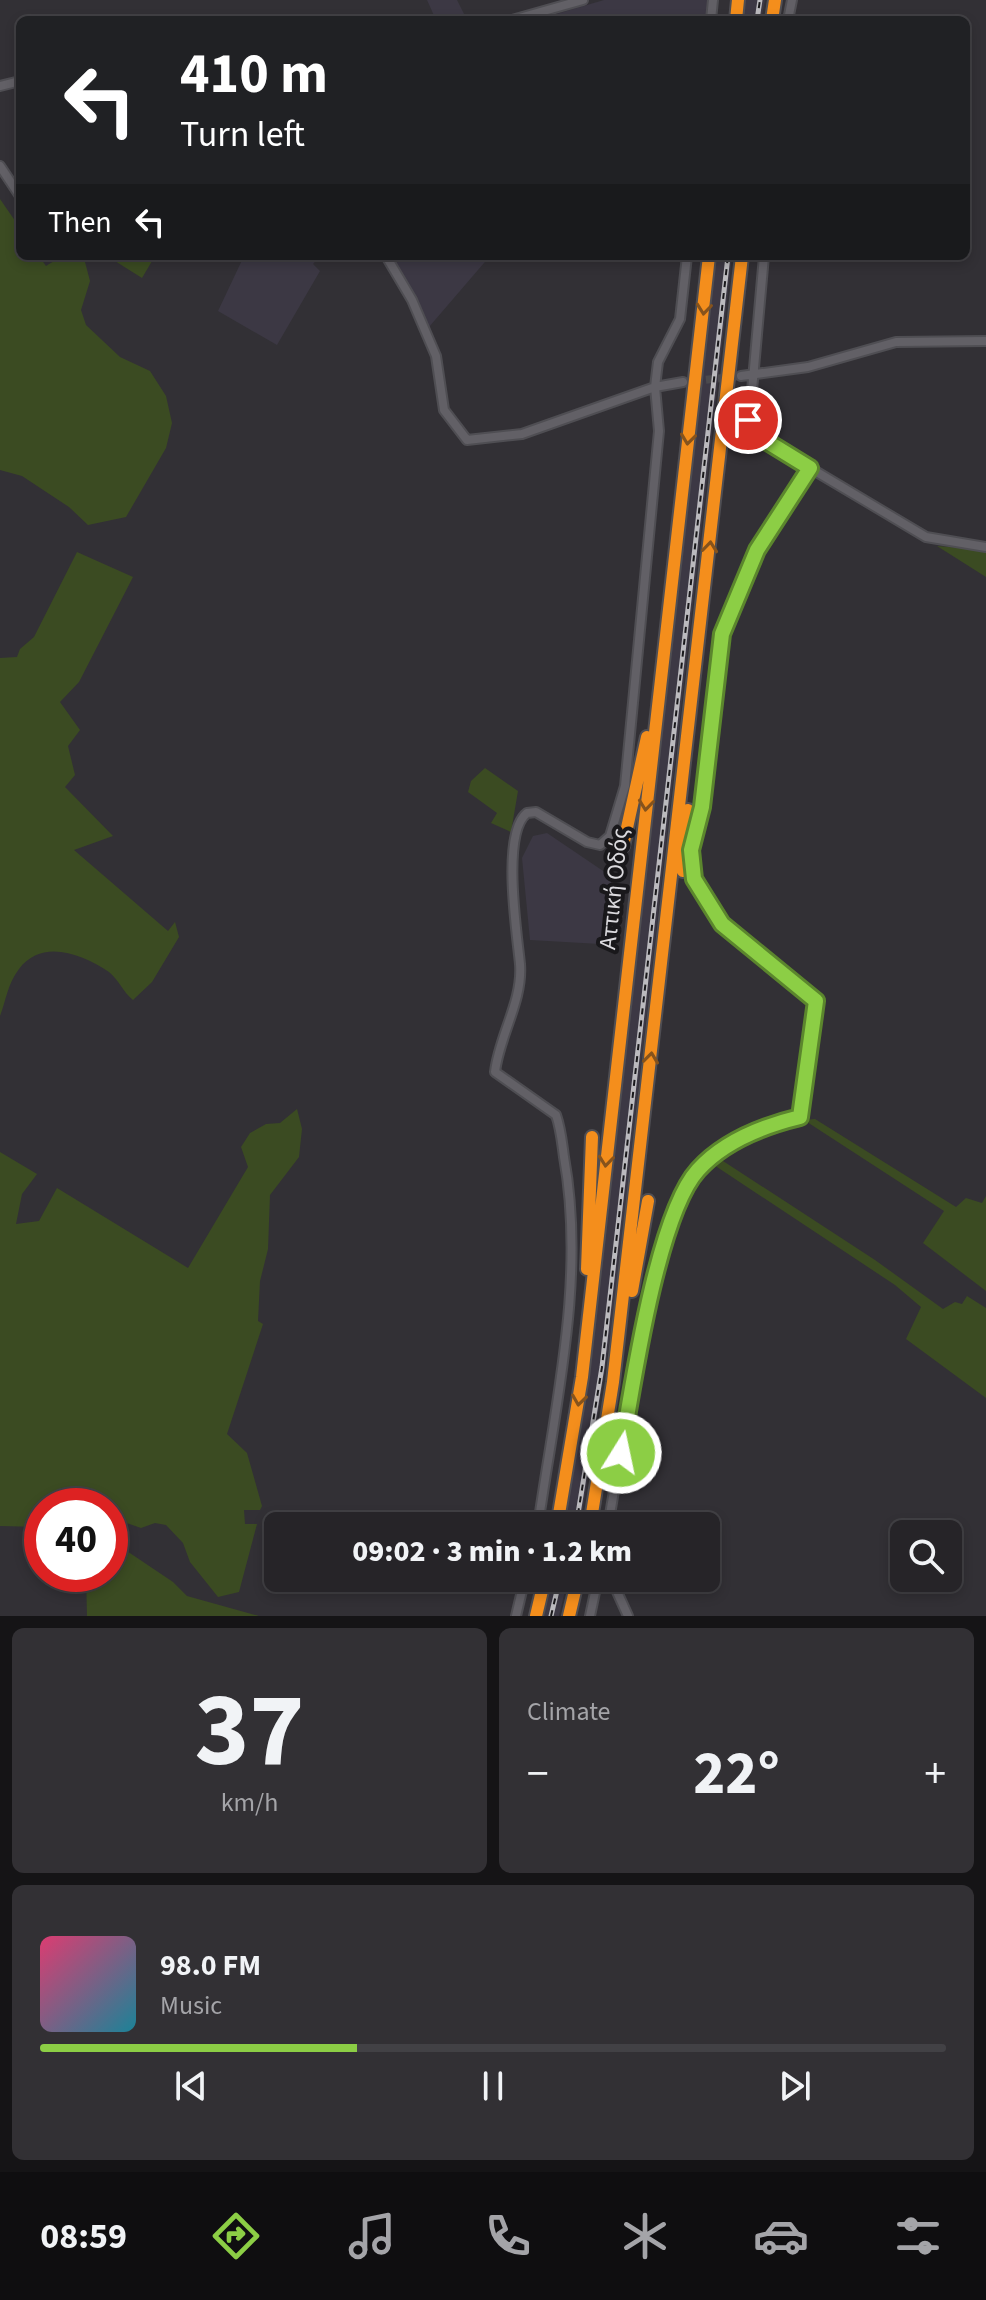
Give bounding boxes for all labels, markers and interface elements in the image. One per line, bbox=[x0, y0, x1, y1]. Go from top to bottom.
text: 410 m bbox=[180, 35, 328, 114]
icon: left bbox=[48, 48, 152, 152]
text: Turn left bbox=[180, 109, 305, 160]
icon: left bbox=[128, 200, 172, 244]
text: Then bbox=[48, 201, 112, 244]
one-way arrow bbox=[695, 302, 712, 315]
pin bbox=[714, 386, 782, 454]
icon: arrive bbox=[726, 398, 770, 442]
one-way arrow bbox=[680, 433, 697, 446]
one-way arrow bbox=[701, 540, 718, 553]
one-way arrow bbox=[637, 799, 654, 812]
street label: Αττική Οδός bbox=[590, 827, 638, 951]
one-way arrow bbox=[642, 1051, 659, 1065]
one-way arrow bbox=[598, 1154, 615, 1167]
one-way arrow bbox=[571, 1393, 588, 1407]
position arrow bbox=[579, 1411, 663, 1495]
speed limit sign: 40 bbox=[24, 1488, 128, 1592]
map controls bbox=[890, 1520, 962, 1592]
button: search bbox=[890, 1520, 962, 1592]
text: 09:02 · 3 min · 1.2 km bbox=[352, 1530, 632, 1573]
text: 37 bbox=[195, 1658, 304, 1806]
text: Climate bbox=[527, 1693, 611, 1730]
text: 22° bbox=[693, 1732, 780, 1817]
text: − bbox=[527, 1743, 549, 1806]
text: + bbox=[924, 1743, 946, 1806]
text: km/h bbox=[221, 1784, 278, 1821]
text: 98.0 FM bbox=[160, 1944, 261, 1987]
text: Music bbox=[160, 1987, 222, 2024]
icon: previous bbox=[169, 2064, 213, 2108]
icon: pause bbox=[471, 2064, 515, 2108]
icon: next bbox=[773, 2064, 817, 2108]
icon: directions bbox=[208, 2208, 264, 2264]
icon: music bbox=[344, 2208, 400, 2264]
icon: phone bbox=[480, 2208, 536, 2264]
icon: climate bbox=[617, 2208, 673, 2264]
icon: car bbox=[753, 2208, 809, 2264]
icon: filters bbox=[890, 2208, 946, 2264]
text: 08:59 bbox=[40, 2211, 127, 2262]

